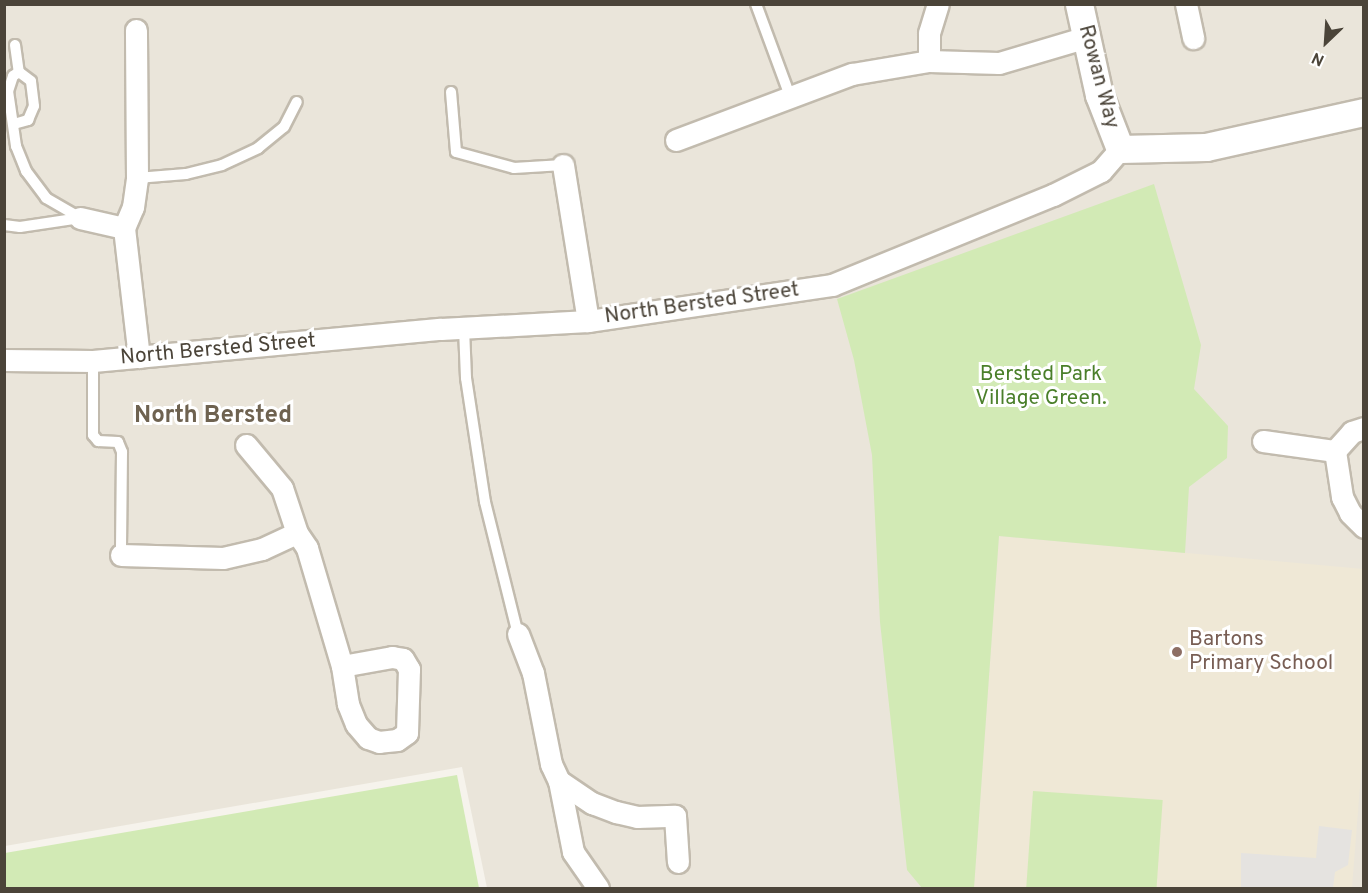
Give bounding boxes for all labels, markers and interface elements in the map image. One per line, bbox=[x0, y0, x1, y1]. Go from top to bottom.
north arrow bbox=[1296, 12, 1356, 72]
street label: Rowan Way bbox=[1072, 22, 1124, 132]
text: N bbox=[1309, 47, 1328, 70]
street label: North Bersted Street bbox=[603, 278, 801, 330]
street label: North Bersted Street bbox=[119, 329, 317, 371]
park label: Bersted Park Village Green. bbox=[975, 362, 1107, 412]
district label: North Bersted bbox=[134, 403, 292, 431]
place label: Bartons Primary School bbox=[1189, 627, 1333, 677]
marker: Bartons Primary School bbox=[1170, 645, 1184, 659]

